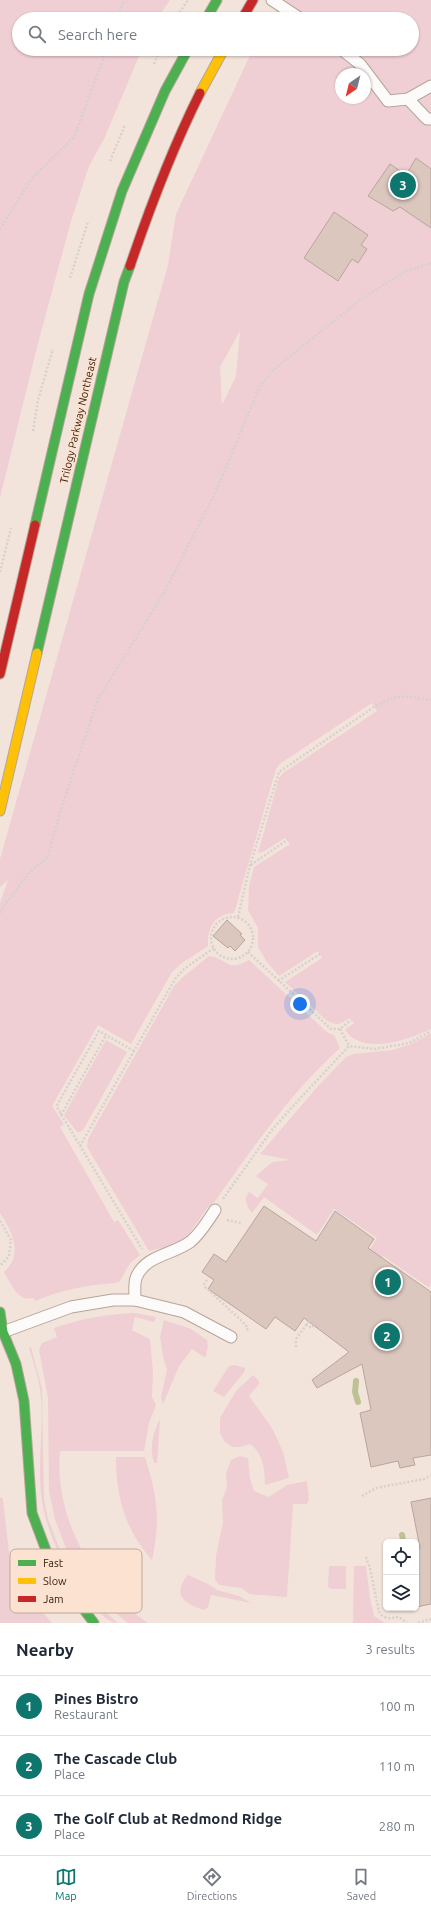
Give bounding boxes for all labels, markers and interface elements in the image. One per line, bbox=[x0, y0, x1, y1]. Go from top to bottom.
search box bbox=[12, 12, 419, 56]
icon: search bbox=[26, 23, 48, 45]
text: Search here bbox=[58, 26, 137, 43]
north arrow bbox=[335, 68, 371, 104]
pin: 3 bbox=[390, 170, 416, 200]
street label: Trilogy Parkway Northeast bbox=[58, 355, 99, 485]
your location bbox=[290, 994, 310, 1014]
pin: 1 bbox=[375, 1267, 401, 1297]
pin: 2 bbox=[374, 1321, 400, 1351]
map controls bbox=[383, 1539, 419, 1611]
button: locate bbox=[383, 1539, 419, 1575]
legend bbox=[10, 1549, 142, 1613]
text: Fast bbox=[43, 1557, 64, 1569]
text: Slow bbox=[43, 1575, 67, 1587]
button: layers bbox=[383, 1575, 419, 1611]
text: Jam bbox=[43, 1593, 64, 1605]
text: Nearby bbox=[16, 1640, 74, 1659]
text: 3 results bbox=[365, 1642, 415, 1656]
text: Pines Bistro bbox=[54, 1690, 138, 1707]
text: 1 bbox=[25, 1699, 33, 1713]
text: 100 m bbox=[379, 1699, 415, 1713]
text: Restaurant bbox=[54, 1707, 118, 1721]
text: The Cascade Club bbox=[54, 1750, 177, 1767]
text: 2 bbox=[25, 1759, 33, 1773]
text: 110 m bbox=[379, 1759, 415, 1773]
text: Place bbox=[54, 1767, 85, 1781]
text: The Golf Club at Redmond Ridge bbox=[54, 1810, 282, 1827]
text: 3 bbox=[25, 1819, 33, 1833]
text: 280 m bbox=[379, 1819, 415, 1833]
text: Place bbox=[54, 1827, 85, 1841]
tab: Map bbox=[55, 1866, 77, 1902]
tab: Directions bbox=[187, 1866, 237, 1902]
tab: Saved bbox=[347, 1866, 376, 1902]

